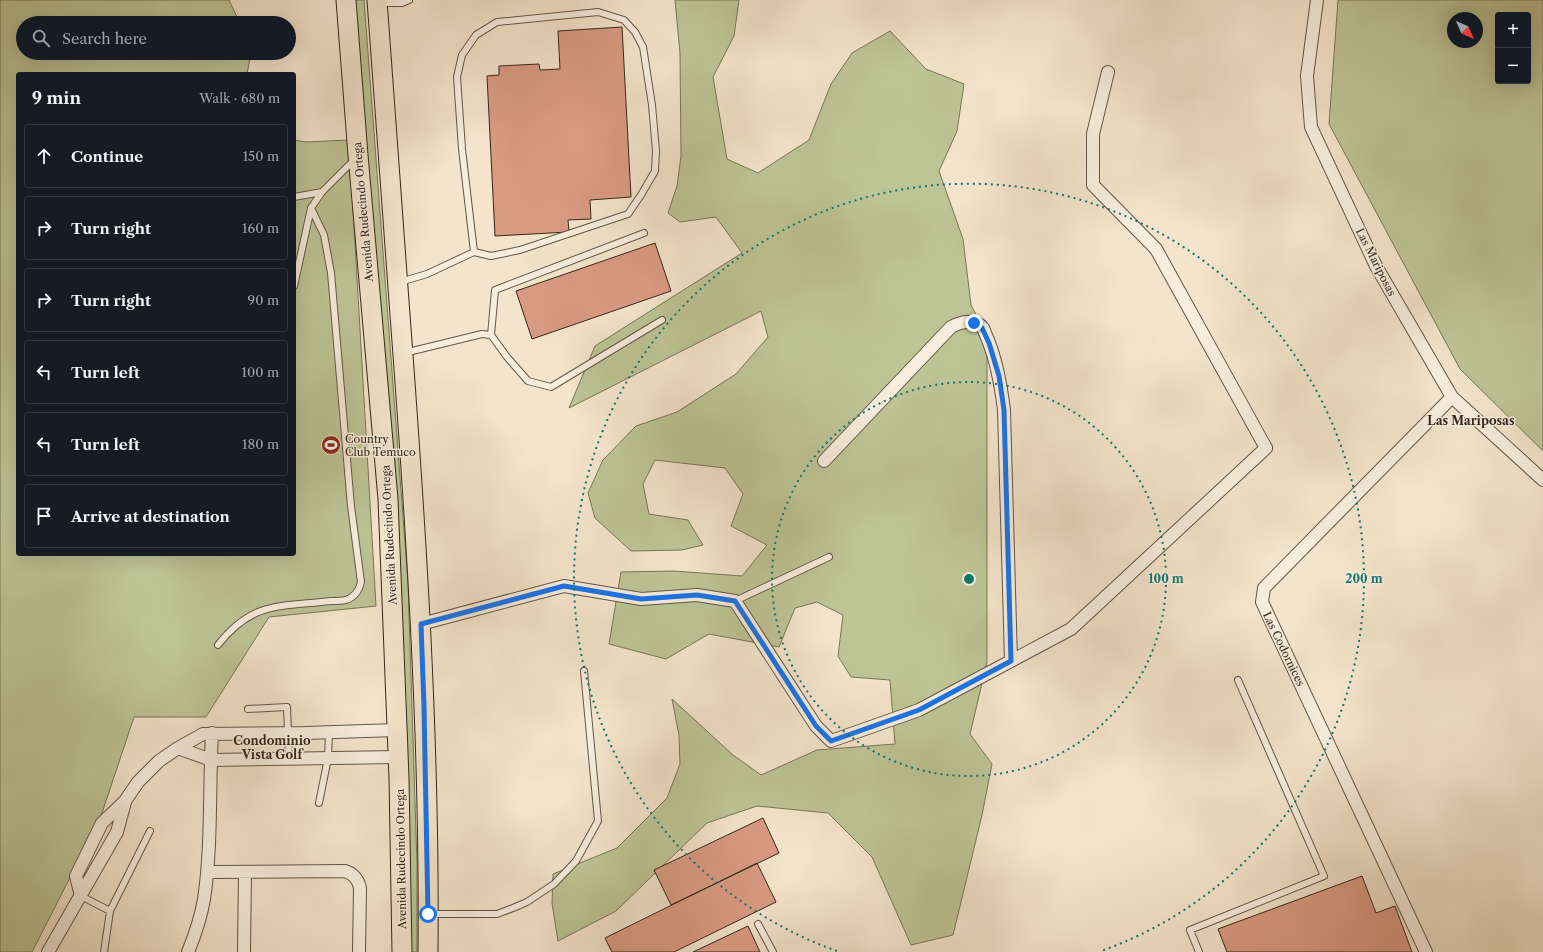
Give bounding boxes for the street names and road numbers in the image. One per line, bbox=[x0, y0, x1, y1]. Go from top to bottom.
street label: Avenida Rudecindo Ortega bbox=[350, 141, 376, 283]
street label: Las Mariposas bbox=[1353, 226, 1399, 299]
street label: Avenida Rudecindo Ortega bbox=[378, 464, 400, 606]
street label: Las Codornices bbox=[1260, 610, 1308, 689]
street label: Avenida Rudecindo Ortega bbox=[393, 789, 409, 930]

